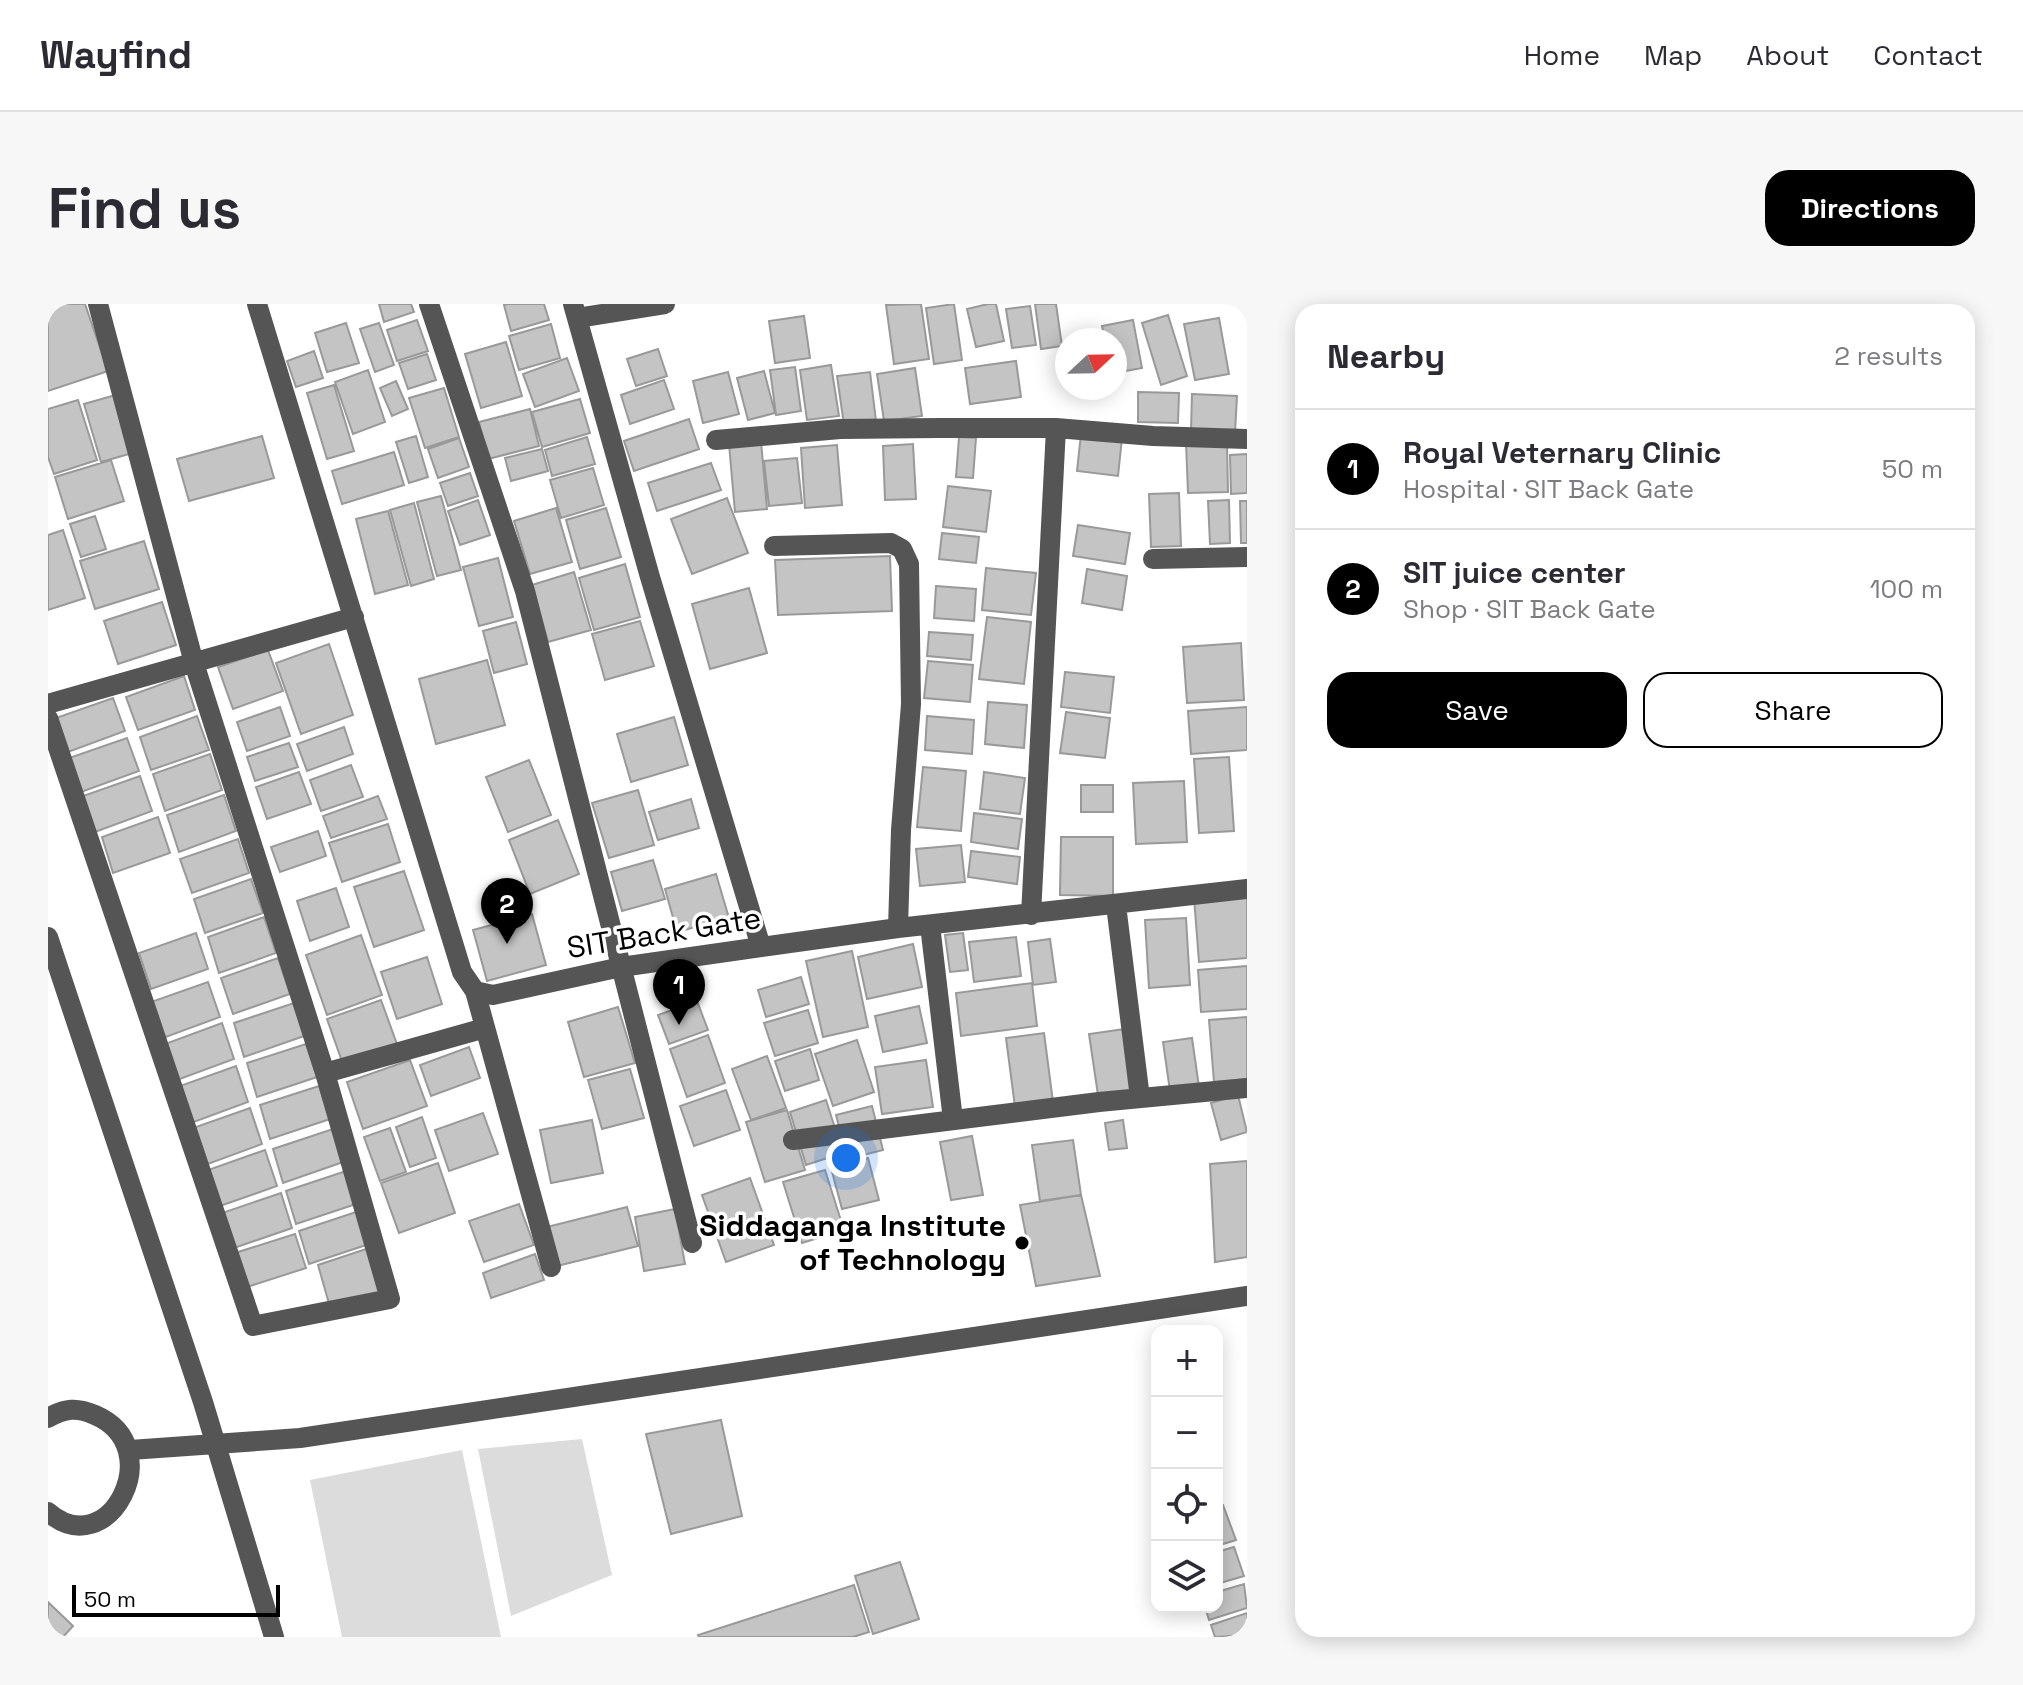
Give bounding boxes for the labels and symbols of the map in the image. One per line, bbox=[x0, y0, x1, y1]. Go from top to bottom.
north arrow bbox=[1055, 328, 1127, 400]
pin: 2 bbox=[481, 878, 533, 944]
street label: SIT Back Gate bbox=[564, 898, 764, 967]
pin: 1 bbox=[653, 959, 705, 1025]
your location bbox=[826, 1138, 866, 1178]
place label: Siddaganga Institute of Technology bbox=[699, 1206, 1006, 1279]
marker: Siddaganga Institute of Technology bbox=[1013, 1234, 1031, 1252]
scale bar bbox=[72, 1581, 280, 1617]

